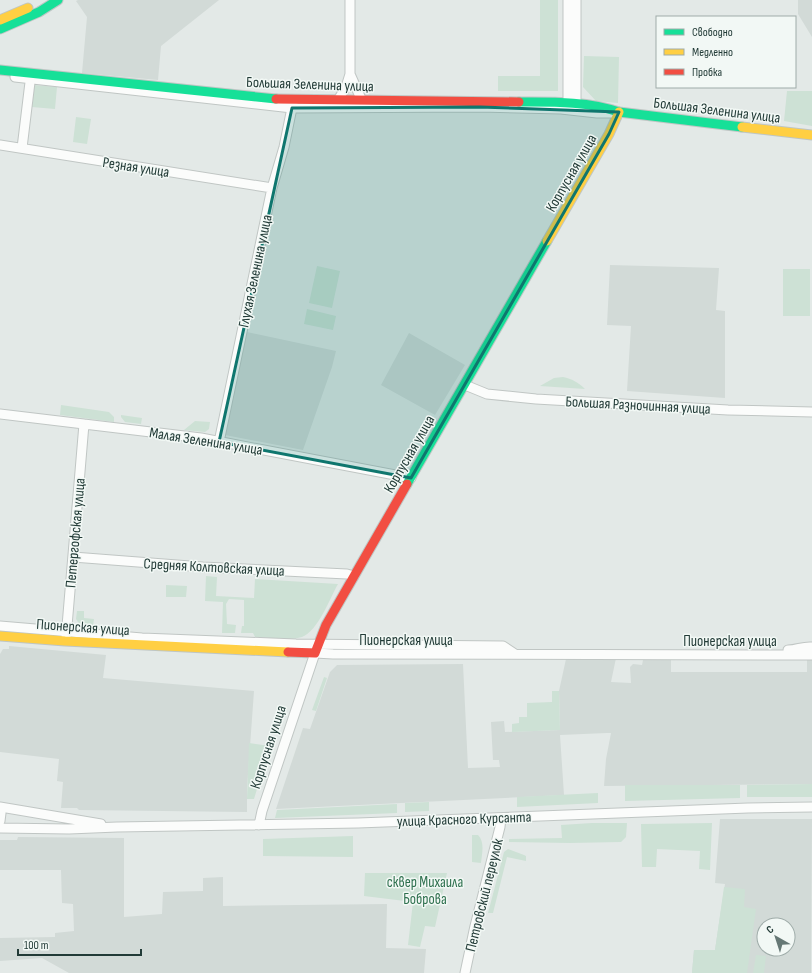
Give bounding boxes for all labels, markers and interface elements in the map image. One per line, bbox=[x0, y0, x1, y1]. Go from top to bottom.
legend bbox=[656, 16, 796, 88]
text: Свободно bbox=[692, 25, 733, 40]
text: Медленно bbox=[692, 45, 733, 60]
text: Пробка bbox=[692, 65, 723, 80]
street label: Большая Зеленина улица bbox=[246, 73, 374, 96]
street label: Большая Зеленина улица bbox=[653, 93, 782, 128]
street label: Корпусная улица bbox=[542, 131, 601, 216]
street label: Резная улица bbox=[101, 153, 171, 182]
street label: Глухая Зеленина улица bbox=[234, 213, 277, 329]
street label: Большая Разночинная улица bbox=[565, 392, 711, 419]
street label: Корпусная улица bbox=[380, 412, 439, 497]
street label: Малая Зеленина улица bbox=[148, 423, 264, 460]
street label: Петергофская улица bbox=[61, 477, 90, 589]
street label: Средняя Колтовская улица bbox=[143, 554, 285, 581]
street label: Пионерская улица bbox=[36, 615, 130, 640]
street label: Пионерская улица bbox=[359, 631, 453, 650]
street label: Пионерская улица bbox=[683, 632, 777, 651]
street label: Корпусная улица bbox=[246, 703, 291, 791]
street label: улица Красного Курсанта bbox=[396, 808, 532, 831]
street label: Петровский переулок bbox=[461, 836, 508, 954]
park label: сквер Михаила Боброва bbox=[387, 873, 463, 909]
north arrow bbox=[756, 917, 796, 957]
text: С bbox=[764, 923, 777, 936]
scale bar bbox=[18, 931, 141, 957]
text: 100 m bbox=[24, 938, 49, 953]

